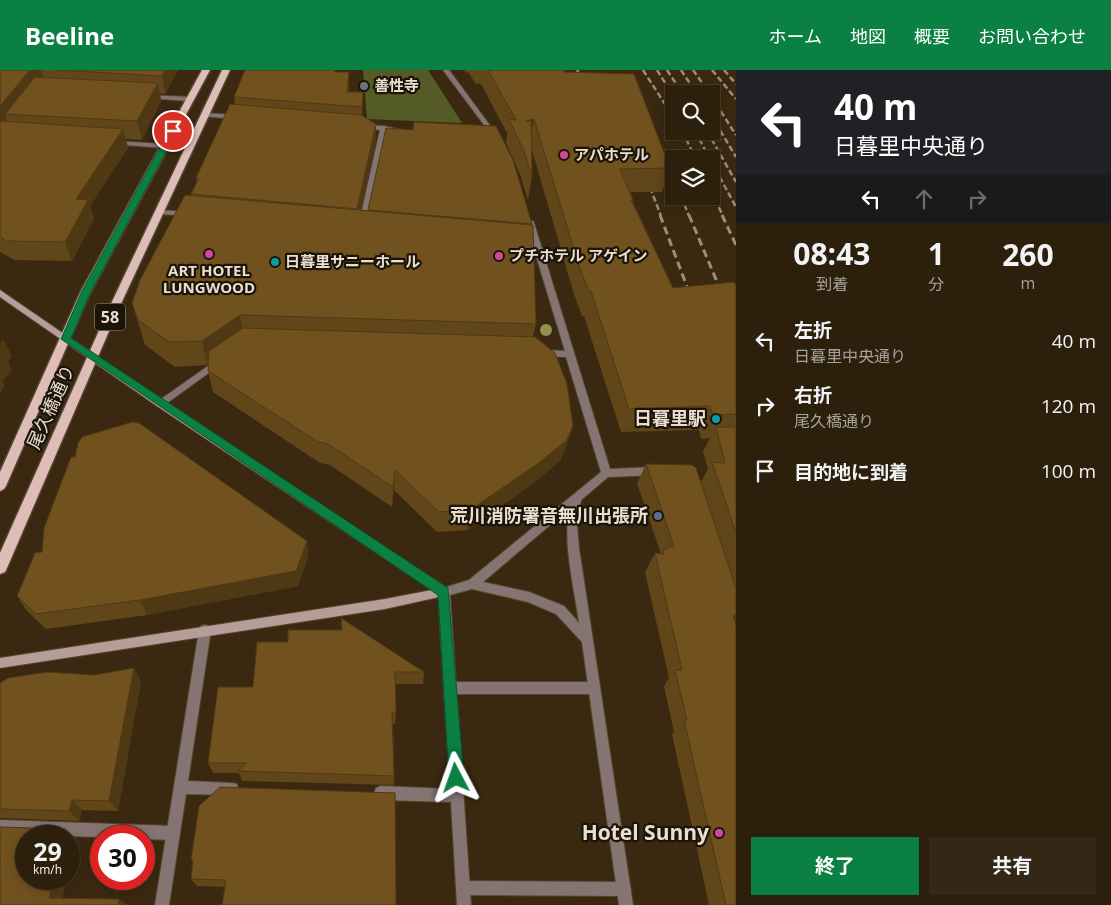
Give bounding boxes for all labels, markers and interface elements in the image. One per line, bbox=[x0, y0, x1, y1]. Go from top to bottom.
text: Beeline bbox=[25, 19, 114, 52]
text: ホーム bbox=[769, 24, 822, 48]
text: 地図 bbox=[850, 24, 886, 48]
text: 概要 bbox=[914, 24, 950, 48]
text: お問い合わせ bbox=[978, 24, 1086, 48]
place label: 善性寺 bbox=[374, 75, 419, 95]
marker: 善性寺 bbox=[358, 80, 370, 92]
text: 40 m bbox=[834, 83, 917, 130]
map controls bbox=[665, 85, 720, 205]
button: search bbox=[665, 85, 720, 140]
icon: left bbox=[751, 90, 816, 155]
pin bbox=[152, 110, 194, 152]
icon: arrive bbox=[159, 117, 187, 145]
text: 日暮里中央通り bbox=[834, 130, 988, 160]
place label: アパホテル bbox=[574, 144, 649, 164]
marker: アパホテル bbox=[558, 149, 570, 161]
button: layers bbox=[665, 150, 720, 205]
icon: left bbox=[857, 185, 885, 213]
icon: ahead bbox=[910, 185, 938, 213]
icon: right bbox=[963, 185, 991, 213]
text: 08:43 bbox=[793, 233, 870, 274]
text: 1 bbox=[928, 233, 945, 274]
text: 260 bbox=[1002, 234, 1054, 275]
place label: プチホテル アゲイン bbox=[509, 245, 648, 265]
marker: ART HOTEL LUNGWOOD bbox=[203, 248, 215, 260]
marker: プチホテル アゲイン bbox=[493, 250, 505, 262]
place label: 日暮里サニーホール bbox=[285, 251, 420, 271]
marker: 日暮里サニーホール bbox=[269, 256, 281, 268]
place label: ART HOTEL LUNGWOOD bbox=[163, 260, 255, 297]
text: m bbox=[1021, 272, 1035, 294]
text: 到着 bbox=[816, 273, 848, 295]
text: 分 bbox=[928, 273, 944, 295]
road number: 58 bbox=[95, 303, 125, 330]
text: 左折 bbox=[794, 317, 832, 343]
icon: left bbox=[751, 327, 779, 355]
text: 40 m bbox=[1052, 328, 1096, 354]
text: 日暮里中央通り bbox=[794, 345, 906, 367]
street label: 尾久橋通り bbox=[21, 361, 79, 453]
text: 右折 bbox=[794, 382, 832, 408]
icon: right bbox=[751, 392, 779, 420]
text: 120 m bbox=[1041, 393, 1096, 419]
place label: 日暮里駅 bbox=[634, 406, 706, 430]
text: 尾久橋通り bbox=[794, 410, 874, 432]
marker: 日暮里駅 bbox=[710, 413, 722, 425]
icon: arrive bbox=[751, 457, 779, 485]
text: 100 m bbox=[1041, 458, 1096, 484]
text: 目的地に到着 bbox=[794, 459, 908, 485]
place label: 荒川消防署音無川出張所 bbox=[450, 503, 648, 527]
marker: 荒川消防署音無川出張所 bbox=[652, 510, 664, 522]
position arrow bbox=[429, 751, 481, 803]
place label: Hotel Sunny bbox=[582, 818, 709, 846]
speed limit sign: 30 bbox=[90, 825, 155, 890]
marker: Hotel Sunny bbox=[713, 827, 725, 839]
text: 29 bbox=[33, 834, 62, 868]
button: 終了 bbox=[751, 837, 919, 895]
button: 共有 bbox=[929, 837, 1096, 895]
text: km/h bbox=[33, 861, 62, 878]

